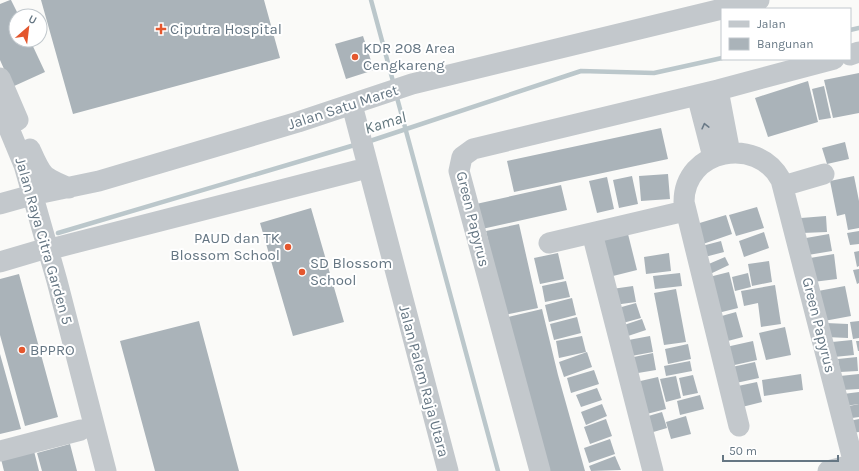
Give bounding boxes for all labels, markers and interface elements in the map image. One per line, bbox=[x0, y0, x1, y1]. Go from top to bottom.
north arrow bbox=[8, 8, 48, 48]
legend bbox=[721, 8, 851, 60]
text: U bbox=[26, 12, 39, 27]
text: Jalan bbox=[757, 17, 786, 31]
place label: Ciputra Hospital bbox=[170, 20, 282, 38]
marker: Ciputra Hospital bbox=[155, 23, 167, 35]
text: Bangunan bbox=[757, 37, 813, 51]
place label: KDR 208 Area Cengkareng bbox=[363, 39, 455, 74]
marker: KDR 208 Area Cengkareng bbox=[350, 52, 360, 62]
street label: Jalan Satu Maret bbox=[286, 81, 401, 133]
water label: Kamal bbox=[362, 107, 408, 138]
one-way arrow bbox=[702, 123, 710, 129]
street label: Jalan Raya Citra Garden 5 bbox=[11, 155, 77, 327]
street label: Green Papyrus bbox=[452, 169, 494, 269]
place label: PAUD dan TK Blossom School bbox=[170, 229, 280, 264]
marker: PAUD dan TK Blossom School bbox=[283, 242, 293, 252]
place label: SD Blossom School bbox=[310, 254, 392, 289]
marker: SD Blossom School bbox=[297, 267, 307, 277]
street label: Green Papyrus bbox=[798, 275, 840, 375]
street label: Jalan Palem Raja Utara bbox=[395, 303, 453, 459]
place label: BPPRO bbox=[30, 341, 75, 359]
marker: BPPRO bbox=[17, 345, 27, 355]
scale bar bbox=[723, 437, 838, 463]
text: 50 m bbox=[729, 444, 757, 458]

